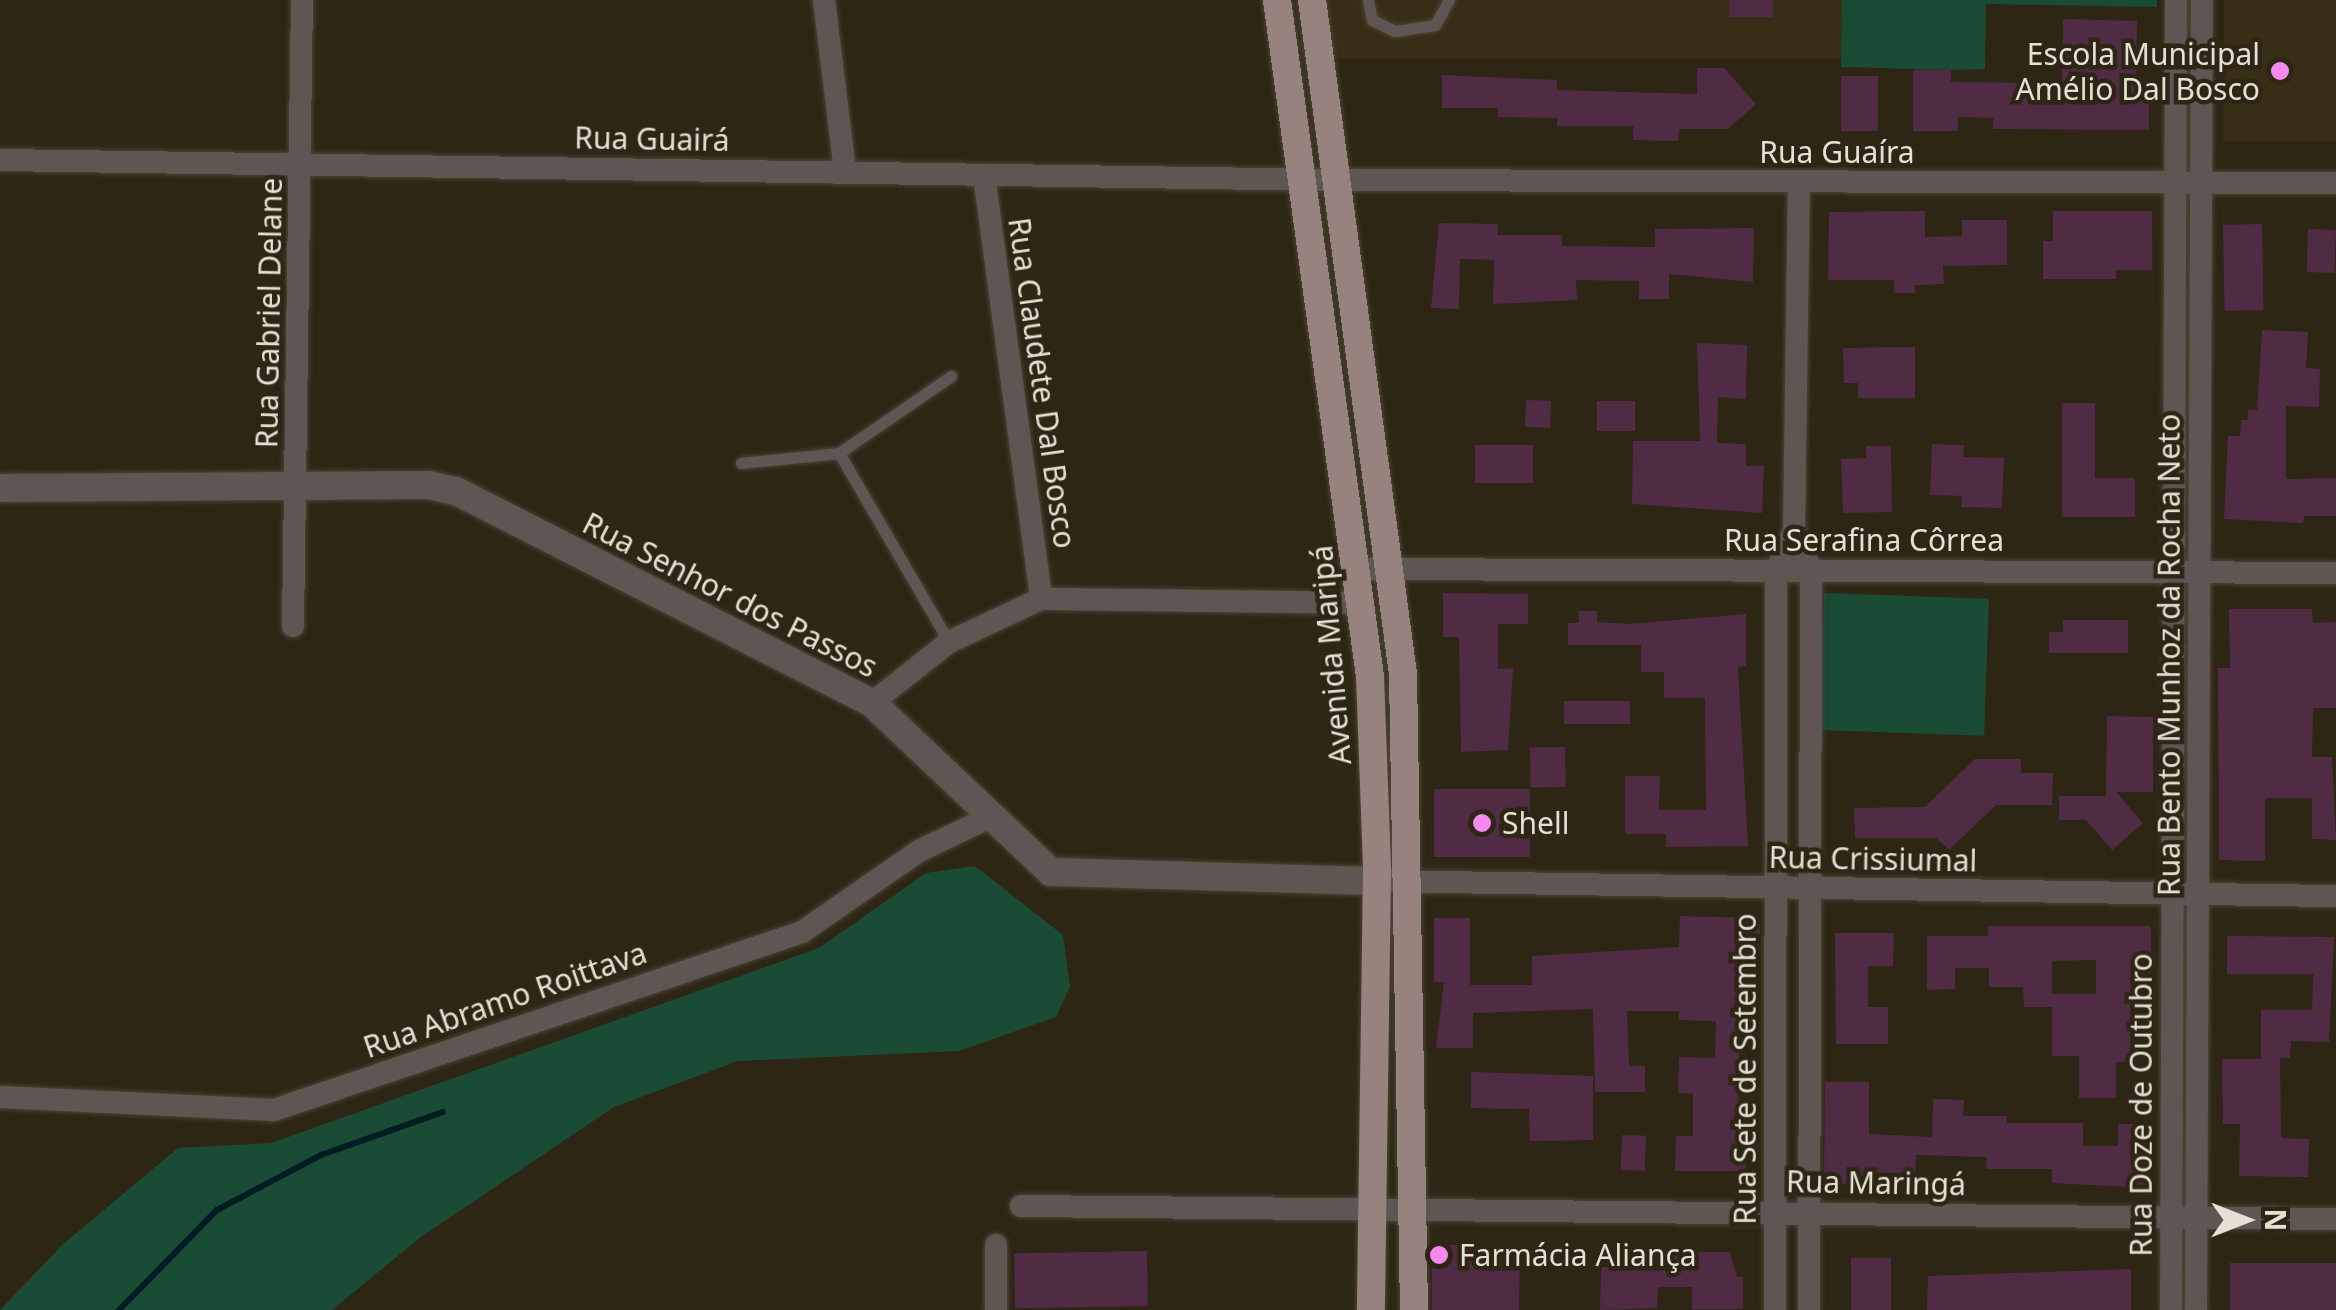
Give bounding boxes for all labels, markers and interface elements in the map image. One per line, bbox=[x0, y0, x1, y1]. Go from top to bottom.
place label: Escola Municipal Amélio Dal Bosco bbox=[2016, 36, 2260, 106]
marker: Escola Municipal Amélio Dal Bosco bbox=[2269, 60, 2291, 82]
street label: Rua Guairá bbox=[574, 120, 730, 158]
street label: Rua Guaíra bbox=[1759, 134, 1915, 170]
street label: Rua Gabriel Delane bbox=[249, 178, 289, 448]
street label: Rua Claudete Dal Bosco bbox=[1001, 215, 1083, 551]
street label: Rua Bento Munhoz da Rocha Neto bbox=[2151, 414, 2187, 896]
street label: Rua Senhor dos Passos bbox=[577, 505, 883, 685]
street label: Rua Serafina Côrrea bbox=[1724, 522, 2004, 558]
street label: Avenida Maripá bbox=[1303, 544, 1359, 766]
place label: Shell bbox=[1502, 805, 1569, 841]
marker: Shell bbox=[1471, 812, 1493, 834]
street label: Rua Crissiumal bbox=[1768, 839, 1978, 879]
street label: Rua Sete de Setembro bbox=[1727, 913, 1763, 1225]
street label: Rua Abramo Roittava bbox=[359, 935, 651, 1065]
street label: Rua Doze de Outubro bbox=[2123, 953, 2159, 1257]
street label: Rua Maringá bbox=[1786, 1163, 1966, 1203]
north arrow bbox=[2196, 1170, 2296, 1270]
text: N bbox=[2257, 1209, 2295, 1231]
place label: Farmácia Aliança bbox=[1459, 1237, 1697, 1273]
marker: Farmácia Aliança bbox=[1428, 1244, 1450, 1266]

